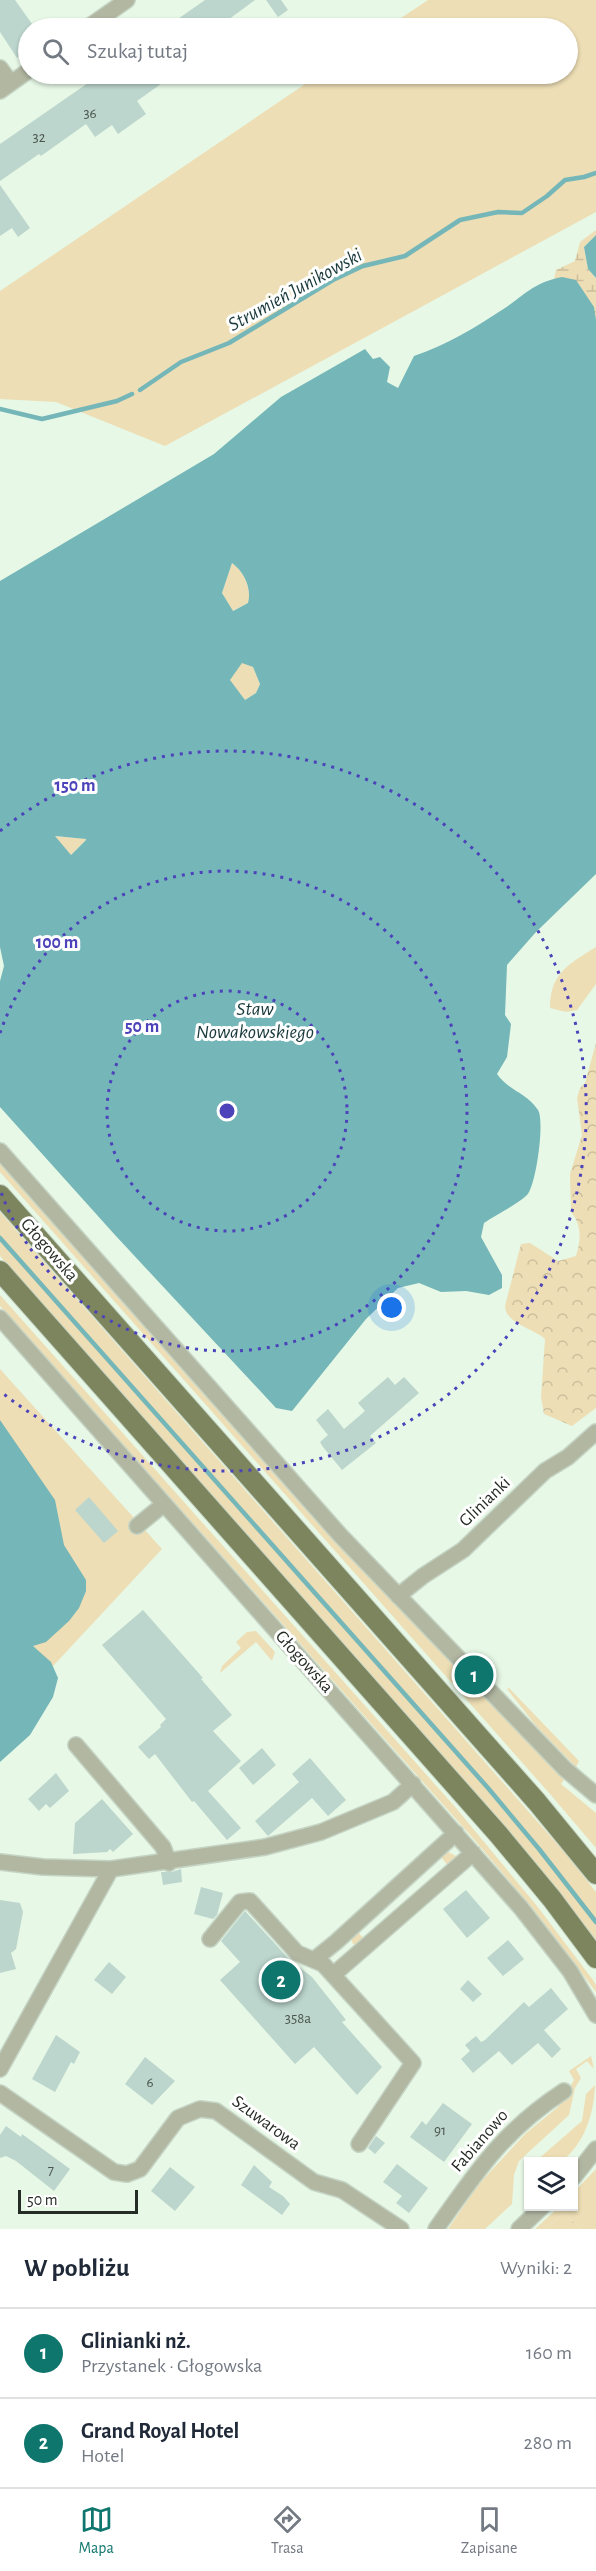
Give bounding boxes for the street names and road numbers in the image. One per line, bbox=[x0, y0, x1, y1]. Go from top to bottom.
street label: Głogowska bbox=[17, 1215, 81, 1285]
street label: Glinianki bbox=[456, 1474, 514, 1530]
street label: Głogowska bbox=[272, 1628, 336, 1696]
street label: Szuwarowa bbox=[229, 2092, 303, 2154]
street label: Fabianowo bbox=[448, 2106, 512, 2176]

